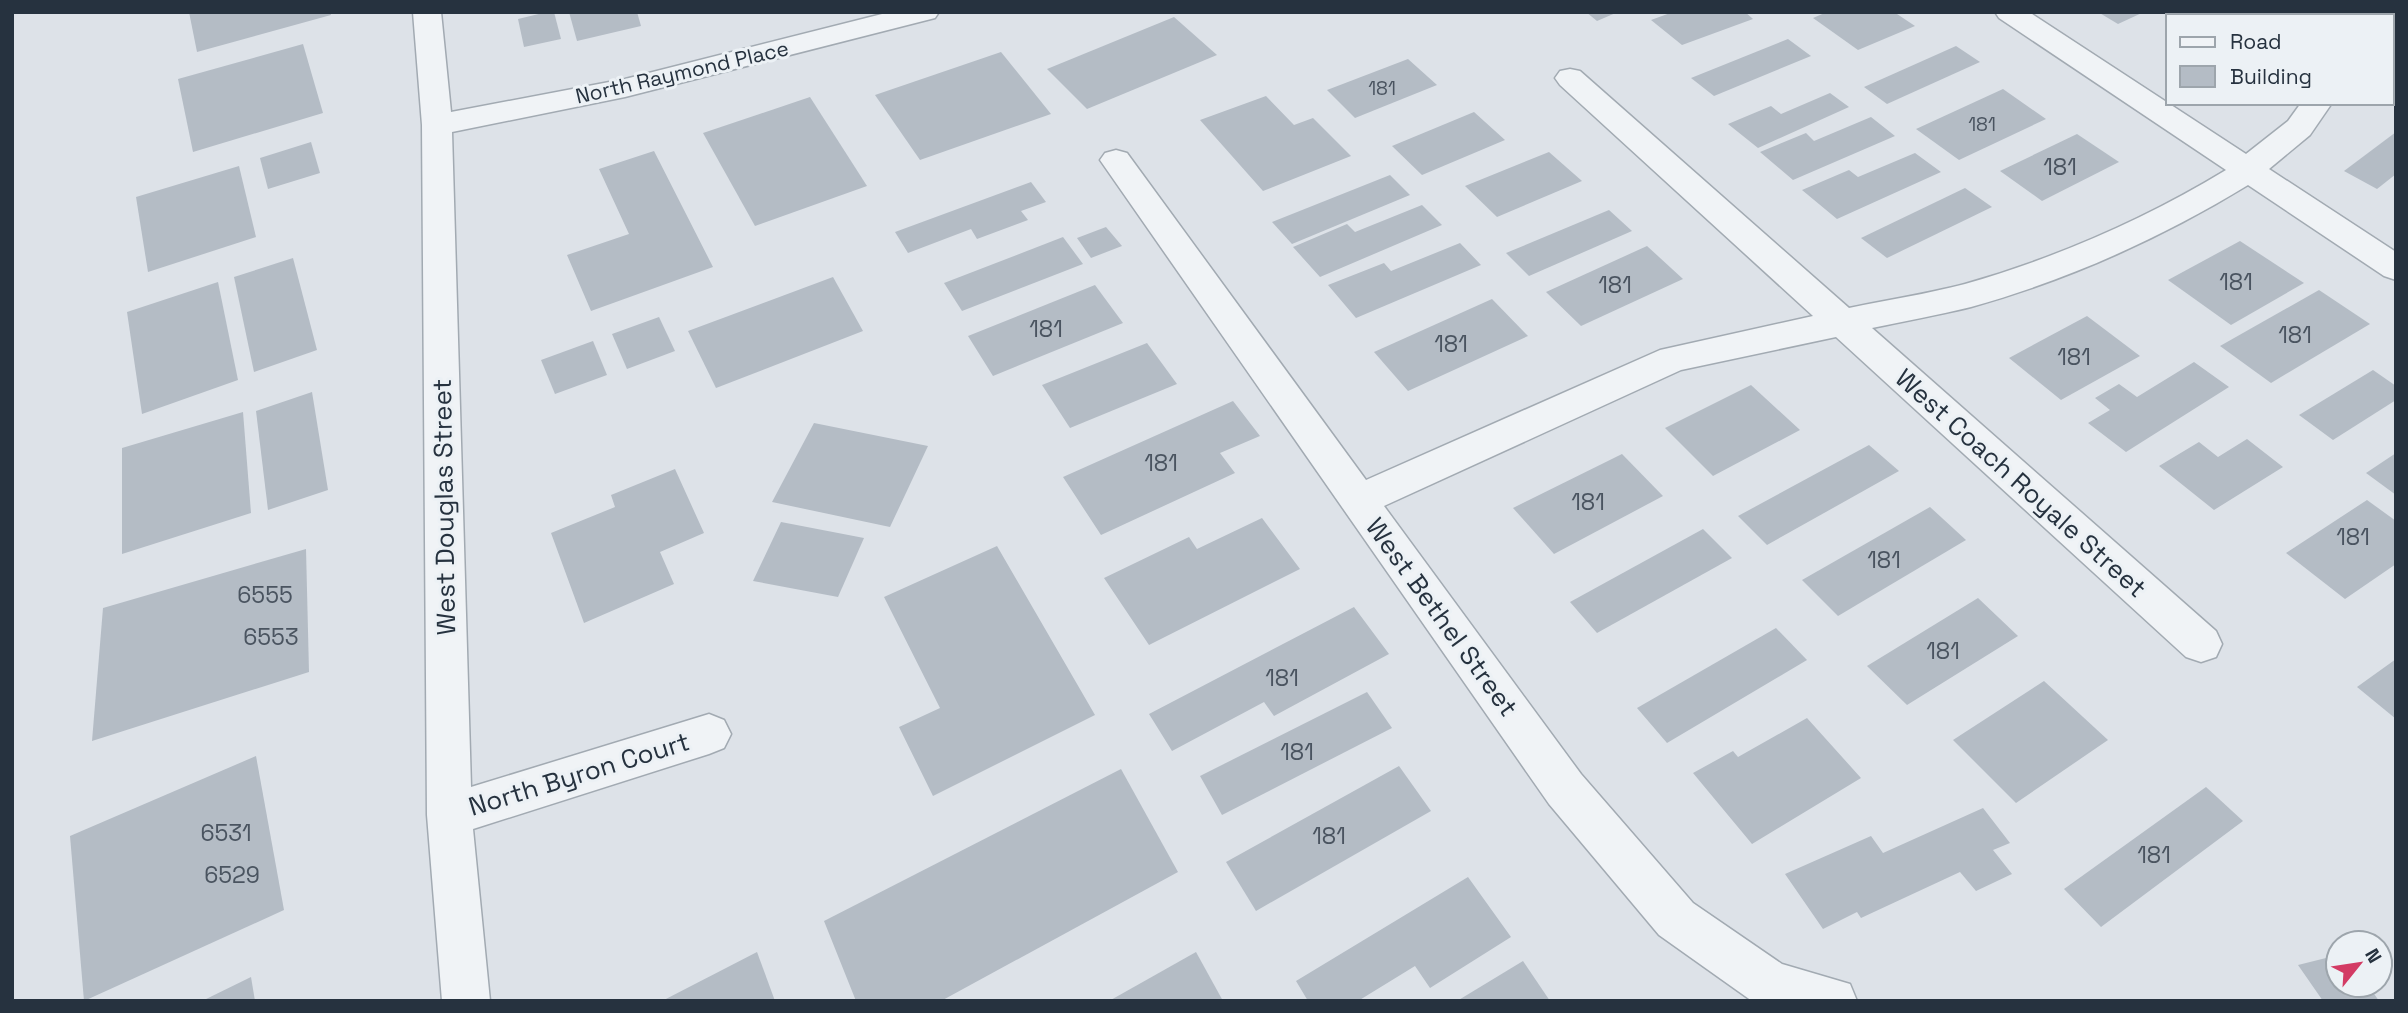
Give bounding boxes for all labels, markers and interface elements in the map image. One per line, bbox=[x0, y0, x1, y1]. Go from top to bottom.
legend bbox=[2166, 14, 2394, 105]
text: Road bbox=[2230, 28, 2282, 55]
street label: North Raymond Place bbox=[573, 34, 791, 110]
text: Building bbox=[2230, 63, 2312, 90]
house number: 181 bbox=[1368, 76, 1396, 101]
house number: 181 bbox=[1968, 112, 1996, 137]
house number: 181 bbox=[2043, 152, 2077, 182]
house number: 181 bbox=[2219, 267, 2253, 297]
house number: 181 bbox=[1598, 270, 1632, 300]
house number: 181 bbox=[1029, 314, 1063, 344]
house number: 181 bbox=[2278, 320, 2312, 350]
house number: 181 bbox=[1434, 329, 1468, 359]
house number: 181 bbox=[2057, 342, 2091, 372]
street label: West Coach Royale Street bbox=[1888, 361, 2154, 605]
street label: West Douglas Street bbox=[425, 378, 463, 636]
house number: 181 bbox=[1144, 448, 1178, 478]
house number: 181 bbox=[1571, 487, 1605, 517]
street label: West Bethel Street bbox=[1358, 511, 1526, 723]
house number: 181 bbox=[2336, 522, 2370, 552]
house number: 181 bbox=[1867, 545, 1901, 575]
house number: 6555 bbox=[237, 580, 293, 610]
house number: 6553 bbox=[243, 622, 299, 652]
house number: 181 bbox=[1926, 636, 1960, 666]
house number: 181 bbox=[1265, 663, 1299, 693]
street label: North Byron Court bbox=[464, 724, 694, 824]
house number: 181 bbox=[1280, 737, 1314, 767]
house number: 6531 bbox=[200, 818, 252, 848]
house number: 181 bbox=[1312, 821, 1346, 851]
house number: 181 bbox=[2137, 840, 2171, 870]
house number: 6529 bbox=[204, 860, 260, 890]
north arrow bbox=[2324, 929, 2394, 999]
text: N bbox=[2359, 944, 2387, 968]

